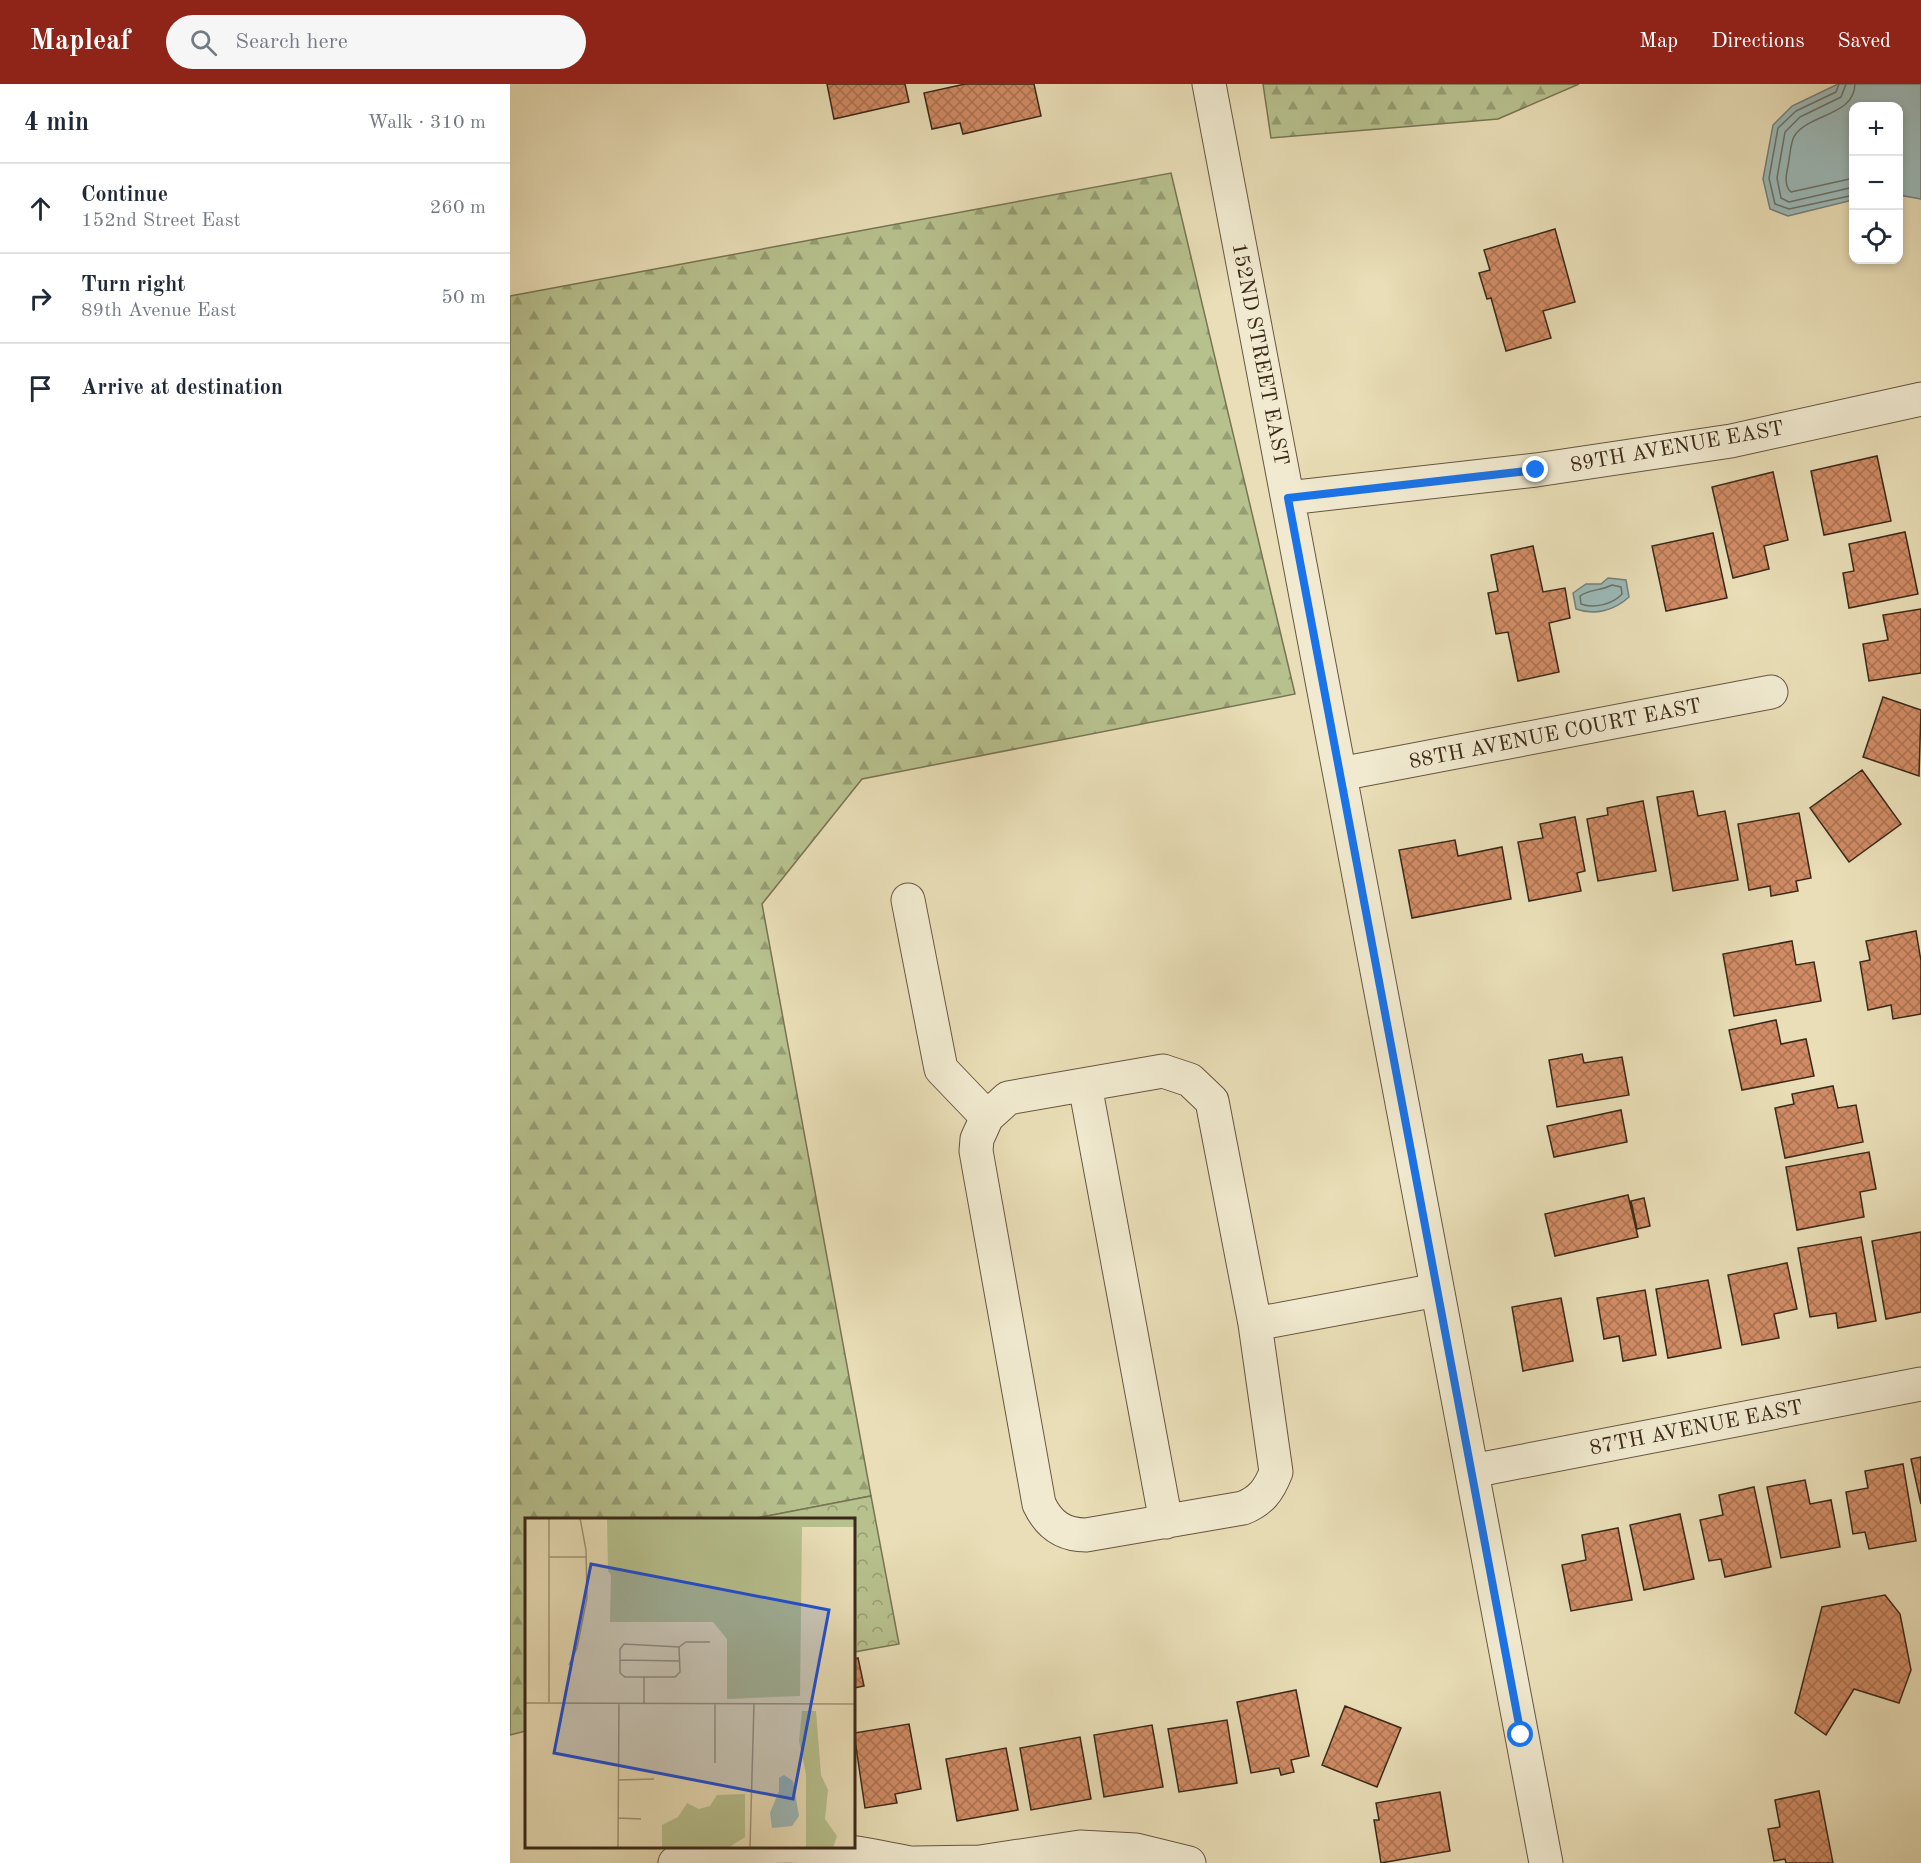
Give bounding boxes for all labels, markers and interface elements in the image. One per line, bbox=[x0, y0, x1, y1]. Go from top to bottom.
search box bbox=[166, 15, 586, 69]
icon: search bbox=[187, 26, 220, 59]
text: Mapleaf bbox=[30, 28, 130, 56]
text: Search here bbox=[235, 31, 348, 53]
text: Map bbox=[1639, 31, 1678, 52]
text: Directions bbox=[1711, 31, 1805, 52]
text: Saved bbox=[1838, 31, 1891, 52]
map controls bbox=[1849, 102, 1903, 264]
button: + bbox=[1849, 102, 1903, 156]
text: 4 min bbox=[24, 110, 89, 136]
text: Walk · 310 m bbox=[367, 113, 486, 133]
button: − bbox=[1849, 156, 1903, 210]
text: Continue bbox=[81, 184, 168, 206]
icon: ahead bbox=[24, 192, 57, 225]
text: 260 m bbox=[430, 198, 486, 218]
button: locate bbox=[1849, 210, 1903, 264]
text: 152nd Street East bbox=[81, 211, 241, 231]
street label: 152ND STREET EAST bbox=[1228, 241, 1291, 467]
text: Turn right bbox=[81, 274, 185, 296]
icon: right bbox=[24, 282, 57, 315]
text: 50 m bbox=[441, 288, 486, 308]
text: 89th Avenue East bbox=[81, 301, 236, 321]
icon: arrive bbox=[24, 372, 57, 405]
text: Arrive at destination bbox=[81, 377, 283, 399]
street label: 89TH AVENUE EAST bbox=[1569, 418, 1786, 477]
route end bbox=[1522, 456, 1548, 482]
street label: 88TH AVENUE COURT EAST bbox=[1407, 696, 1703, 773]
street label: 87TH AVENUE EAST bbox=[1588, 1398, 1805, 1459]
inset map bbox=[525, 1518, 855, 1848]
route start bbox=[1507, 1721, 1533, 1747]

